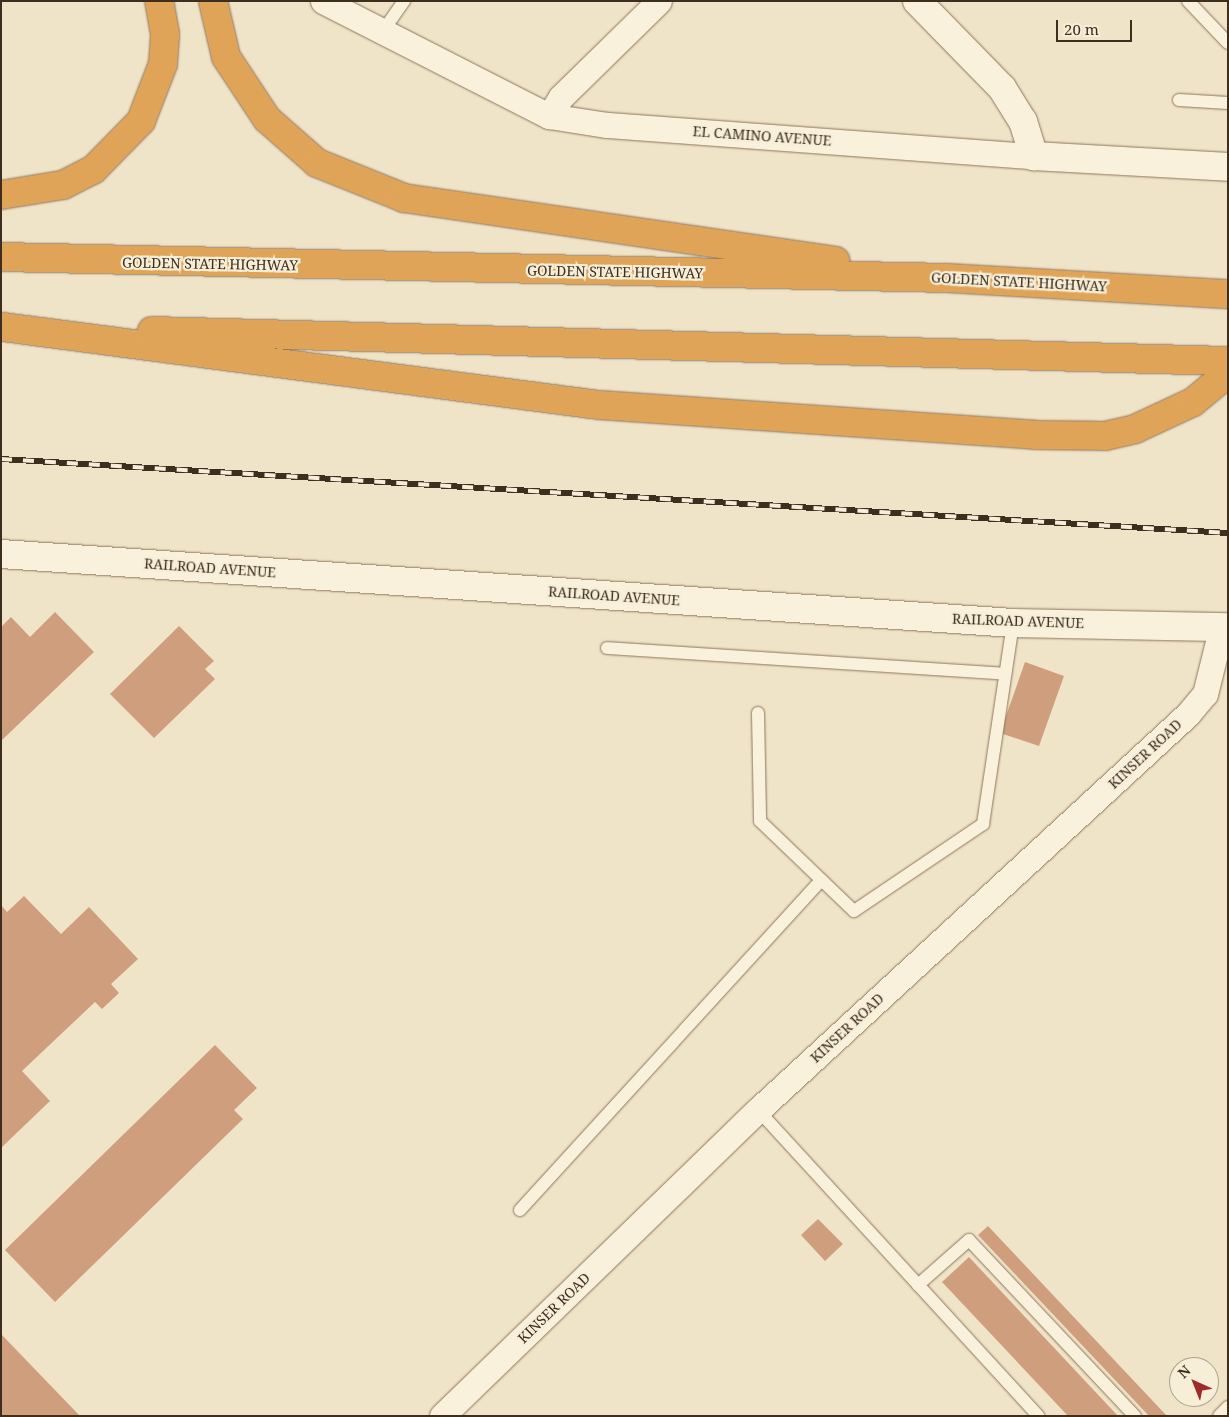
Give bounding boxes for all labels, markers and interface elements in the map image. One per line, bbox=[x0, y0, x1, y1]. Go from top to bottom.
scale bar bbox=[1059, 10, 1135, 42]
text: 20 m bbox=[1064, 19, 1099, 39]
street label: EL CAMINO AVENUE bbox=[692, 123, 832, 149]
street label: GOLDEN STATE HIGHWAY bbox=[122, 254, 298, 274]
street label: GOLDEN STATE HIGHWAY bbox=[527, 262, 703, 282]
street label: GOLDEN STATE HIGHWAY bbox=[931, 269, 1107, 295]
street label: RAILROAD AVENUE bbox=[144, 555, 276, 581]
street label: RAILROAD AVENUE bbox=[548, 583, 680, 609]
street label: RAILROAD AVENUE bbox=[952, 610, 1084, 632]
street label: KINSER ROAD bbox=[1105, 716, 1185, 792]
street label: KINSER ROAD bbox=[807, 990, 887, 1066]
street label: KINSER ROAD bbox=[514, 1269, 594, 1347]
north arrow bbox=[1169, 1357, 1219, 1407]
text: N bbox=[1173, 1361, 1194, 1382]

